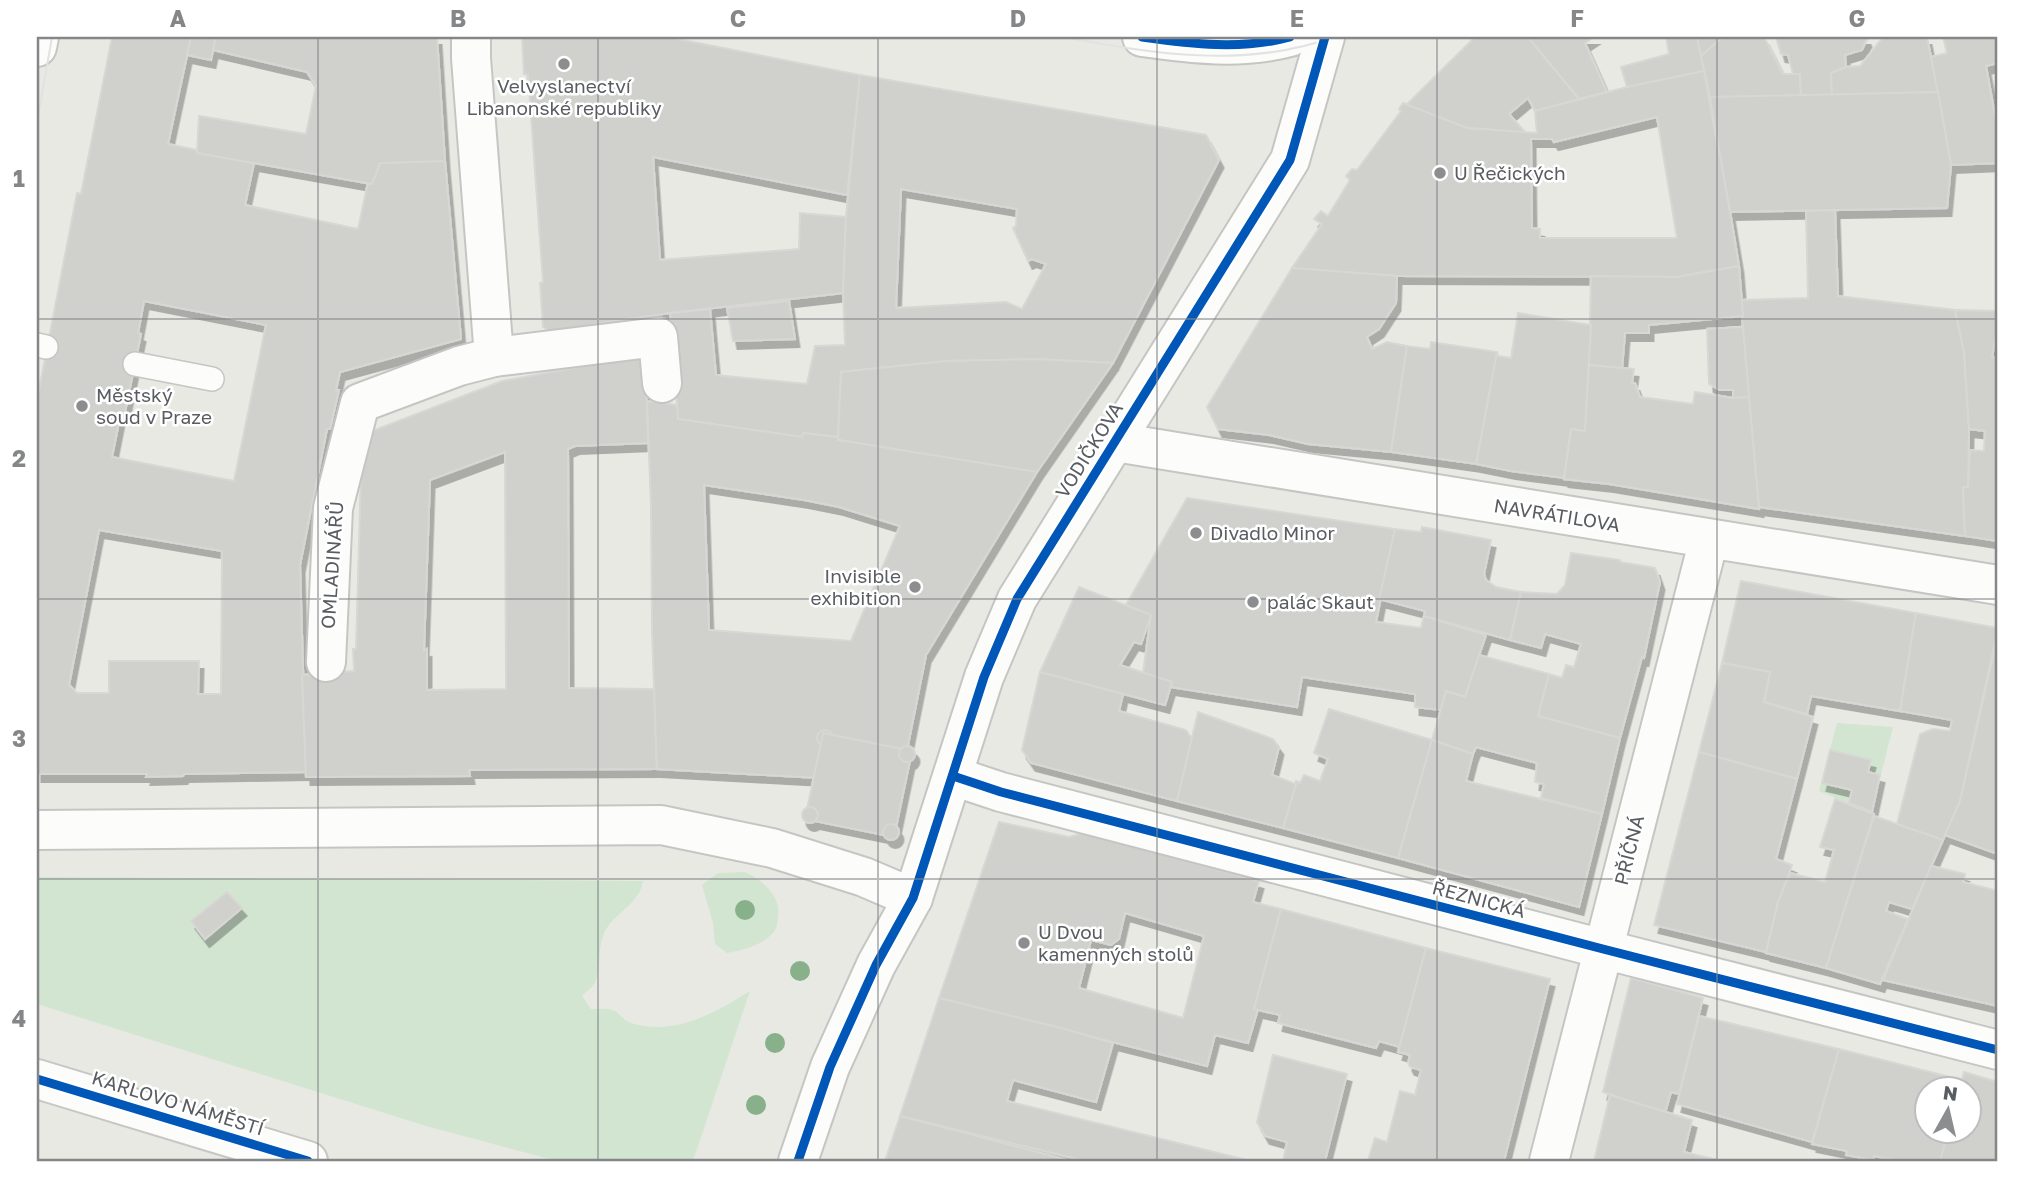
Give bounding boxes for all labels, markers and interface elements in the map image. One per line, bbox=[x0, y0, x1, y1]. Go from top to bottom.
text: A bbox=[170, 4, 187, 32]
text: B bbox=[450, 4, 466, 32]
text: C bbox=[730, 4, 746, 32]
text: D bbox=[1010, 4, 1026, 32]
text: E bbox=[1290, 4, 1304, 32]
text: F bbox=[1570, 4, 1584, 32]
text: G bbox=[1849, 4, 1865, 32]
marker: Velvyslanectví Libanonské republiky bbox=[556, 56, 572, 72]
place label: Velvyslanectví Libanonské republiky bbox=[466, 74, 662, 119]
place label: U Řečických bbox=[1454, 161, 1566, 184]
text: 1 bbox=[13, 164, 25, 192]
marker: U Řečických bbox=[1432, 165, 1448, 181]
place label: Městský soud v Praze bbox=[96, 383, 212, 428]
street label: VODIČKOVA bbox=[1050, 397, 1127, 502]
marker: Městský soud v Praze bbox=[74, 398, 90, 414]
text: 2 bbox=[12, 444, 26, 472]
street label: NAVRÁTILOVA bbox=[1492, 493, 1622, 536]
street label: OMLADINÁŘŮ bbox=[316, 500, 347, 629]
place label: Divadlo Minor bbox=[1210, 521, 1335, 544]
marker: Divadlo Minor bbox=[1188, 525, 1204, 541]
place label: Invisible exhibition bbox=[811, 564, 901, 609]
marker: Invisible exhibition bbox=[907, 579, 923, 595]
place label: palác Skaut bbox=[1267, 590, 1374, 613]
marker: palác Skaut bbox=[1245, 594, 1261, 610]
text: 3 bbox=[12, 724, 26, 752]
street label: PŘÍČNÁ bbox=[1609, 812, 1648, 887]
street label: ŘEZNICKÁ bbox=[1430, 875, 1528, 922]
place label: U Dvou kamenných stolů bbox=[1038, 920, 1194, 965]
marker: U Dvou kamenných stolů bbox=[1016, 935, 1032, 951]
text: 4 bbox=[12, 1004, 26, 1032]
street label: KARLOVO NÁMĚSTÍ bbox=[89, 1065, 268, 1140]
north arrow bbox=[1912, 1076, 1982, 1146]
text: N bbox=[1942, 1080, 1959, 1105]

